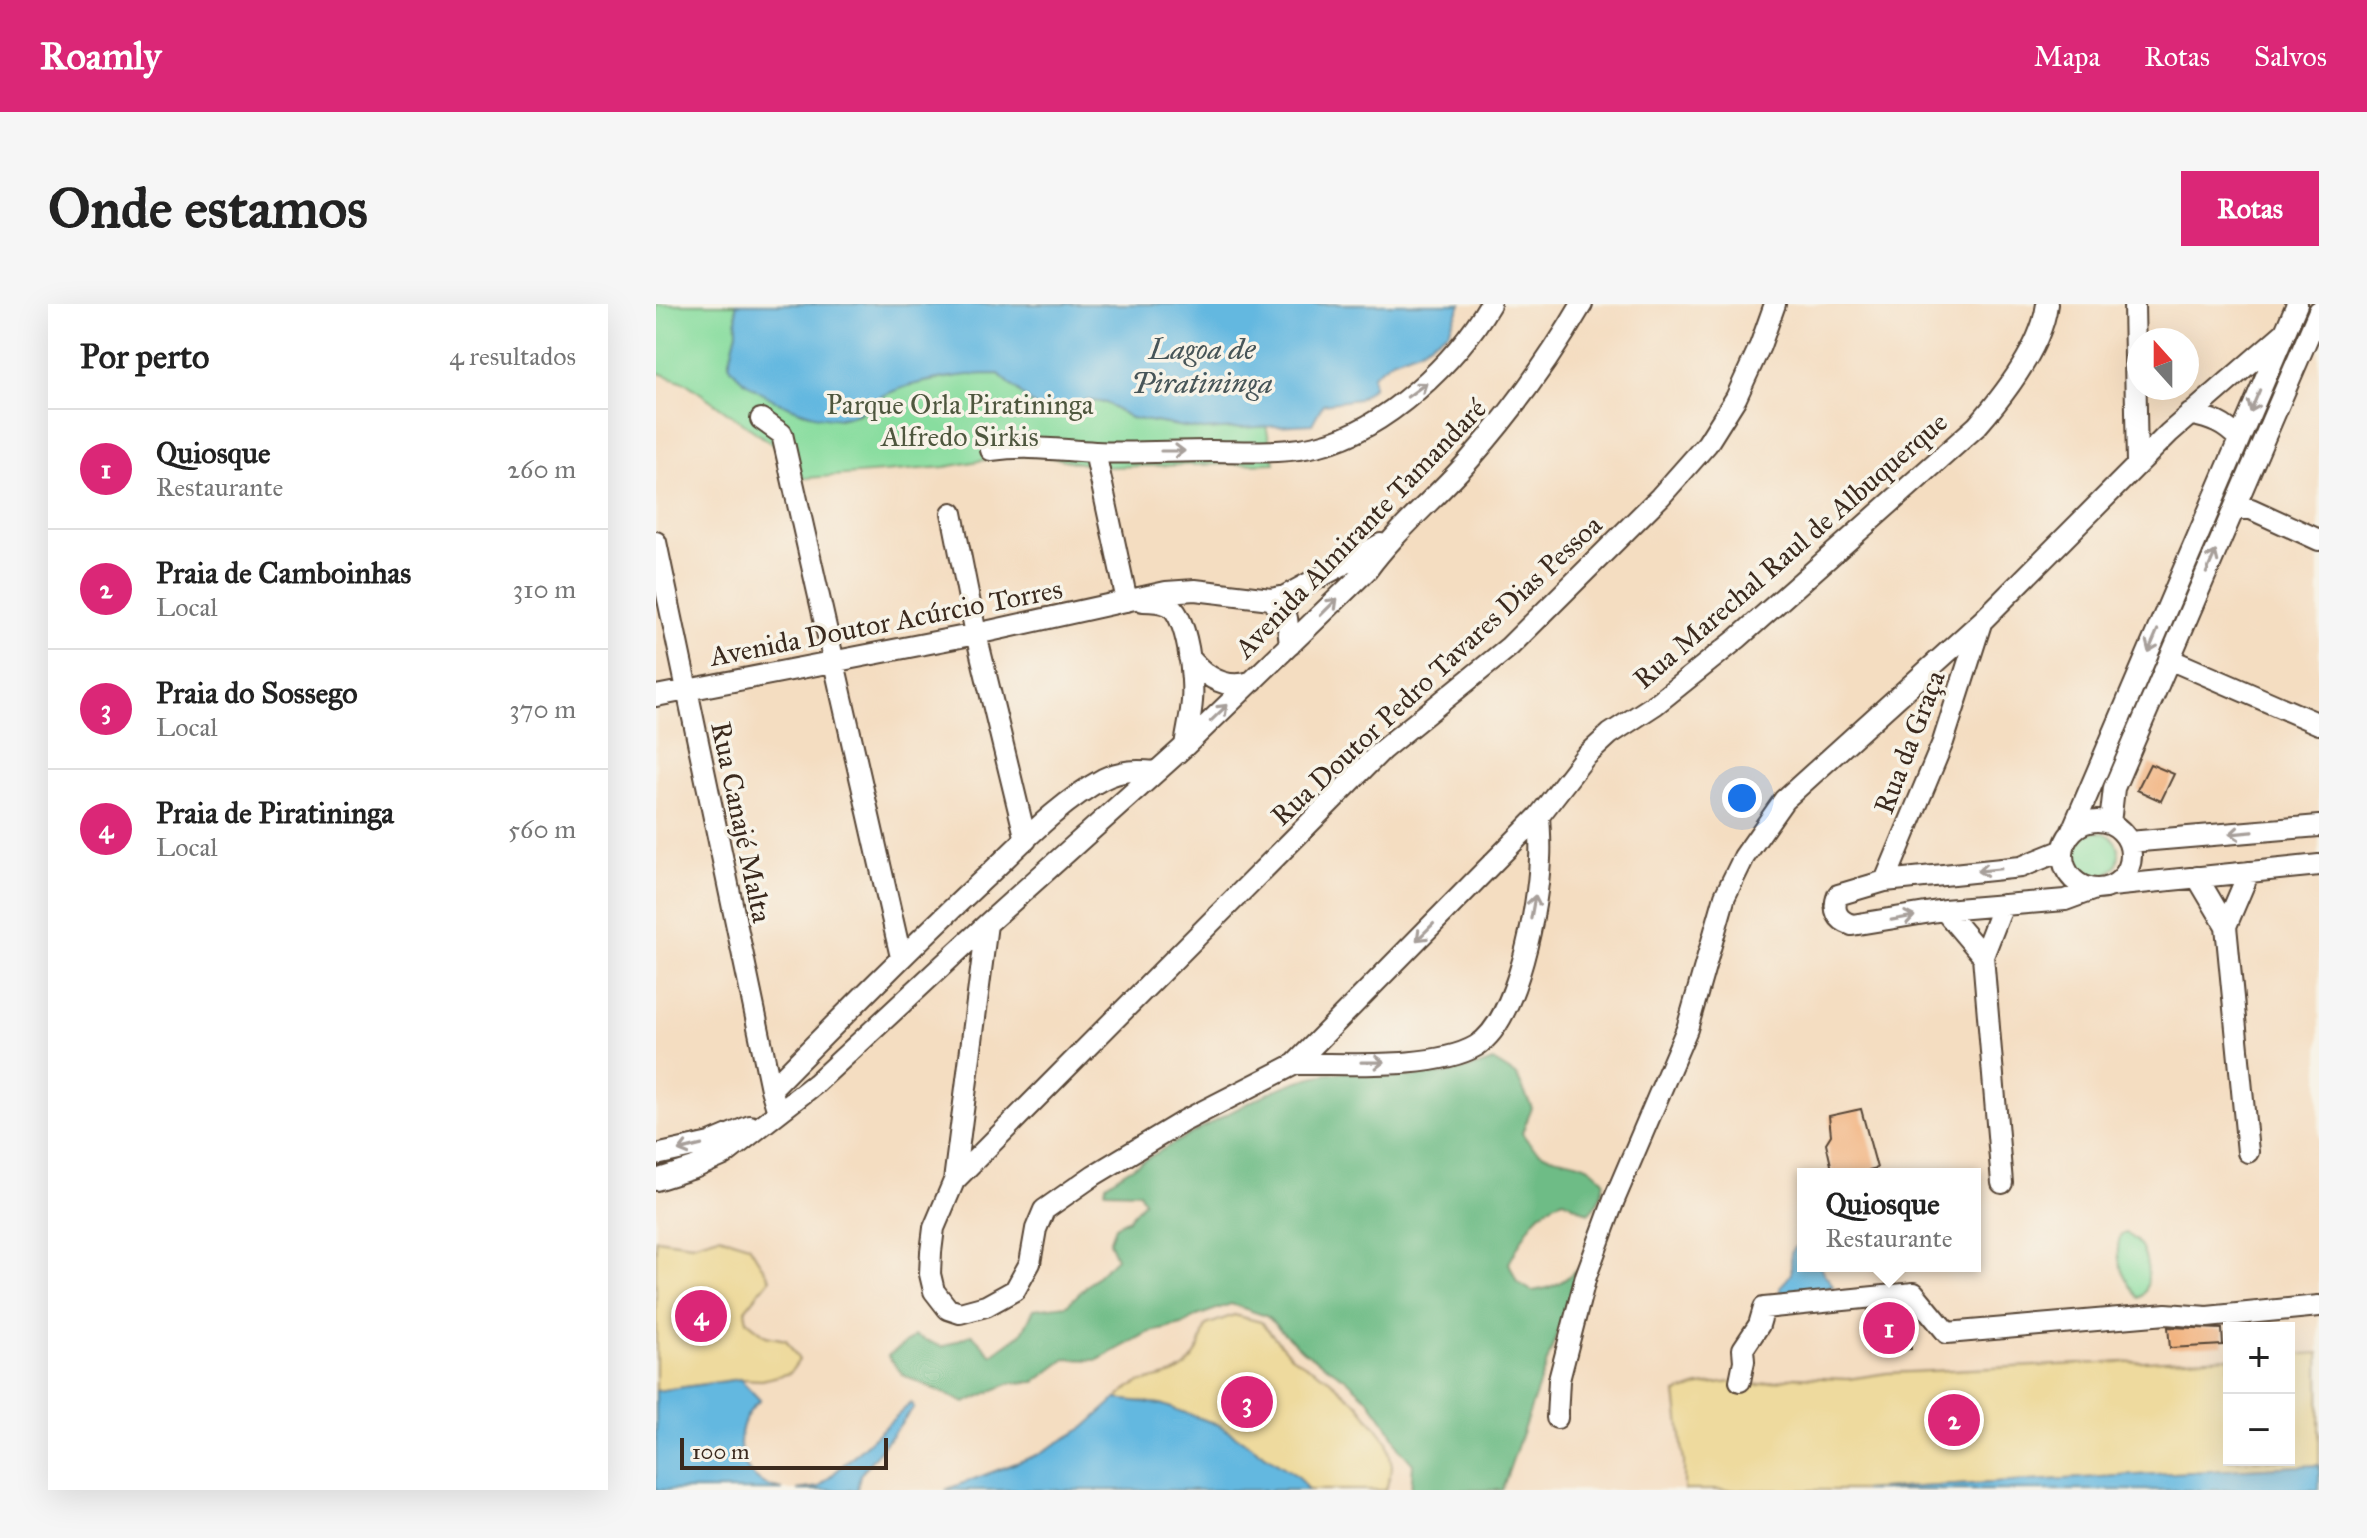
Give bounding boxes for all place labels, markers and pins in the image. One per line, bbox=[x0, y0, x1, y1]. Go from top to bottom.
pin: 4 bbox=[675, 1286, 727, 1346]
pin: 1 bbox=[1863, 1298, 1915, 1358]
pin: 3 bbox=[1221, 1372, 1273, 1432]
pin: 2 bbox=[1928, 1390, 1980, 1450]

